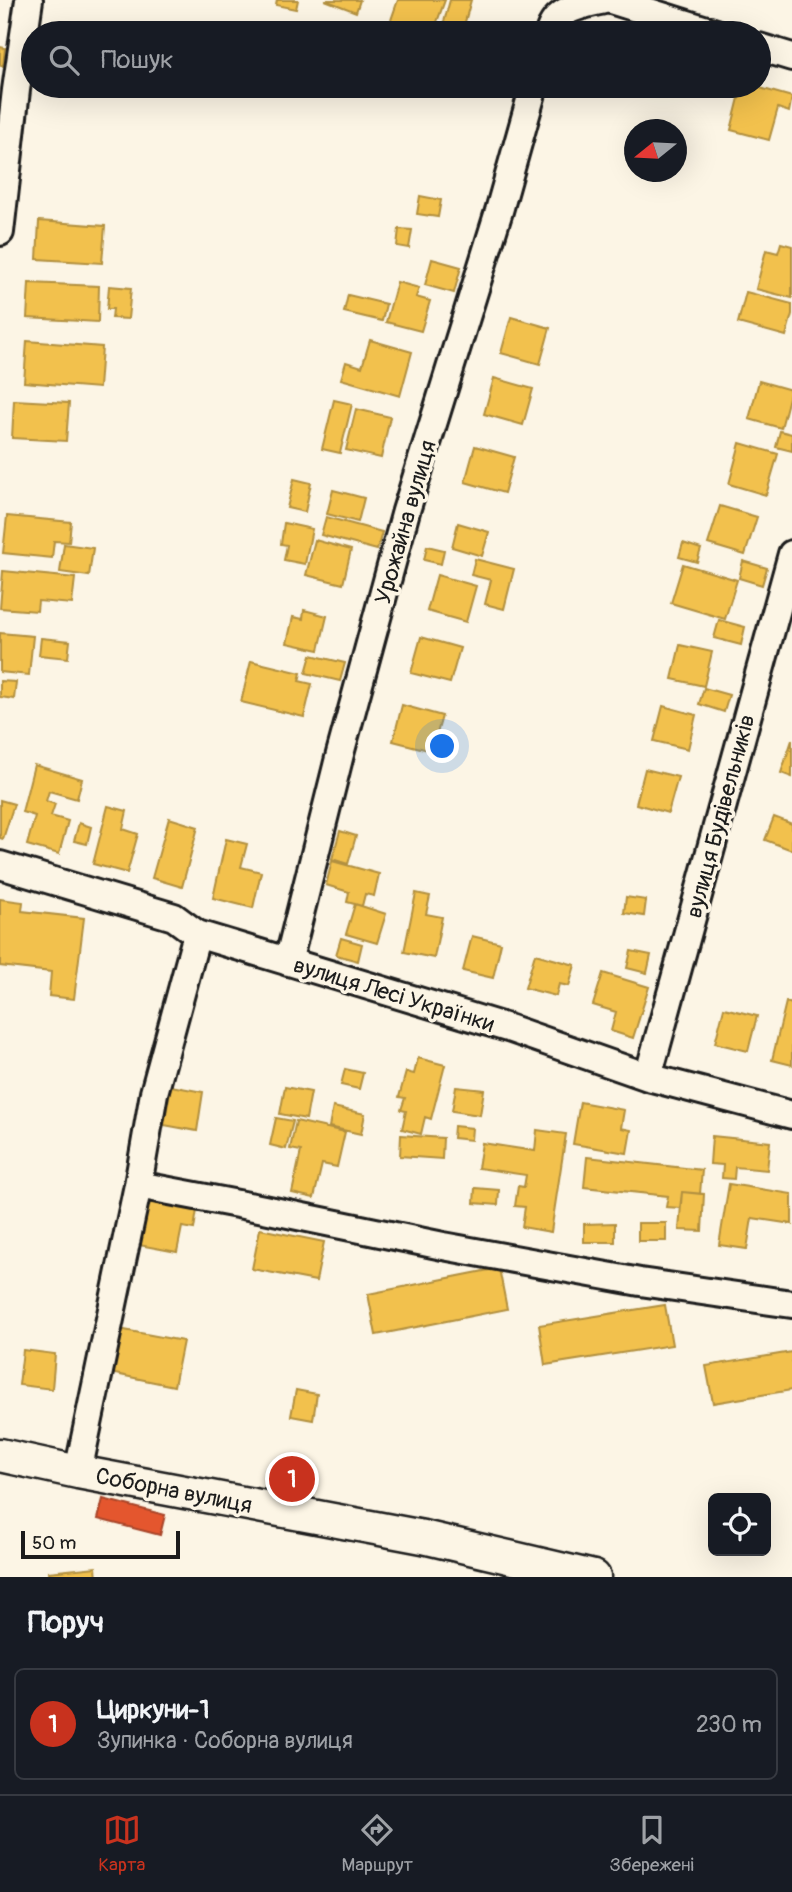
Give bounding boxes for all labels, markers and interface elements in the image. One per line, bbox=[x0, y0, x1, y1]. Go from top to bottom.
search box bbox=[21, 21, 771, 98]
icon: search bbox=[45, 41, 83, 79]
text: Пошук bbox=[101, 44, 174, 76]
north arrow bbox=[624, 119, 687, 182]
street label: Урожайна вулиця bbox=[368, 437, 443, 608]
street label: вулиця Будівельників bbox=[679, 711, 762, 921]
your location bbox=[425, 729, 459, 763]
street label: вулиця Лесі Українки bbox=[290, 950, 498, 1039]
pin: 1 bbox=[269, 1453, 315, 1505]
street label: Соборна вулиця bbox=[93, 1461, 255, 1520]
map controls bbox=[708, 1493, 771, 1556]
button: locate bbox=[708, 1493, 771, 1556]
scale bar bbox=[21, 1528, 180, 1560]
text: 50 m bbox=[32, 1531, 76, 1555]
text: Поруч bbox=[28, 1604, 104, 1641]
text: Циркуни-1 bbox=[97, 1694, 210, 1726]
text: 1 bbox=[49, 1710, 58, 1739]
text: 230 m bbox=[696, 1710, 762, 1739]
text: Зупинка · Соборна вулиця bbox=[97, 1726, 353, 1755]
tab: Карта bbox=[98, 1811, 145, 1877]
tab: Маршрут bbox=[342, 1811, 413, 1877]
tab: Збережені bbox=[609, 1811, 694, 1877]

